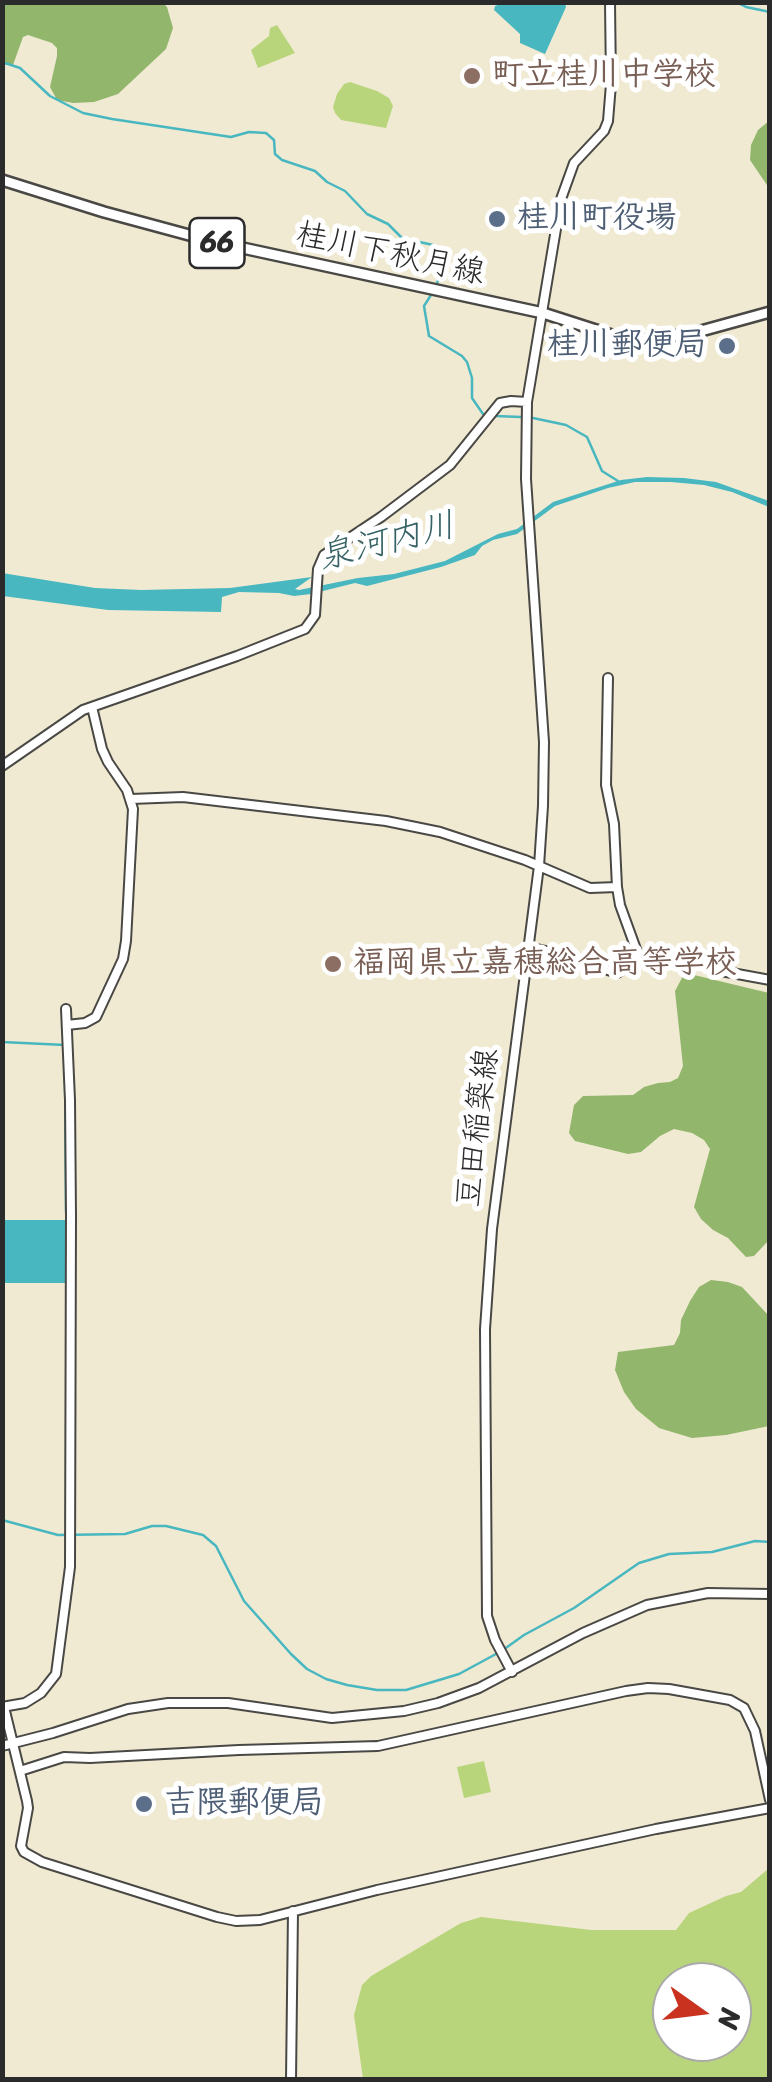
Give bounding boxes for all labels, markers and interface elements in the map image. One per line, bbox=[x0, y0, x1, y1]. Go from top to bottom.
place label: 町立桂川中学校 bbox=[492, 57, 716, 95]
marker: 町立桂川中学校 bbox=[461, 65, 483, 87]
place label: 桂川町役場 bbox=[517, 200, 677, 238]
marker: 桂川町役場 bbox=[486, 208, 508, 230]
street label: 桂川下秋月線 bbox=[292, 216, 488, 294]
road number: 66 bbox=[190, 218, 244, 268]
place label: 桂川郵便局 bbox=[547, 327, 707, 365]
marker: 桂川郵便局 bbox=[716, 335, 738, 357]
water label: 泉河内川 bbox=[314, 506, 460, 580]
place label: 福岡県立嘉穂総合高等学校 bbox=[353, 945, 737, 983]
marker: 福岡県立嘉穂総合高等学校 bbox=[322, 953, 344, 975]
street label: 豆田稲築線 bbox=[450, 1046, 508, 1210]
place label: 吉隈郵便局 bbox=[164, 1785, 324, 1823]
marker: 吉隈郵便局 bbox=[133, 1793, 155, 1815]
north arrow bbox=[652, 1962, 752, 2062]
text: N bbox=[704, 2004, 756, 2034]

